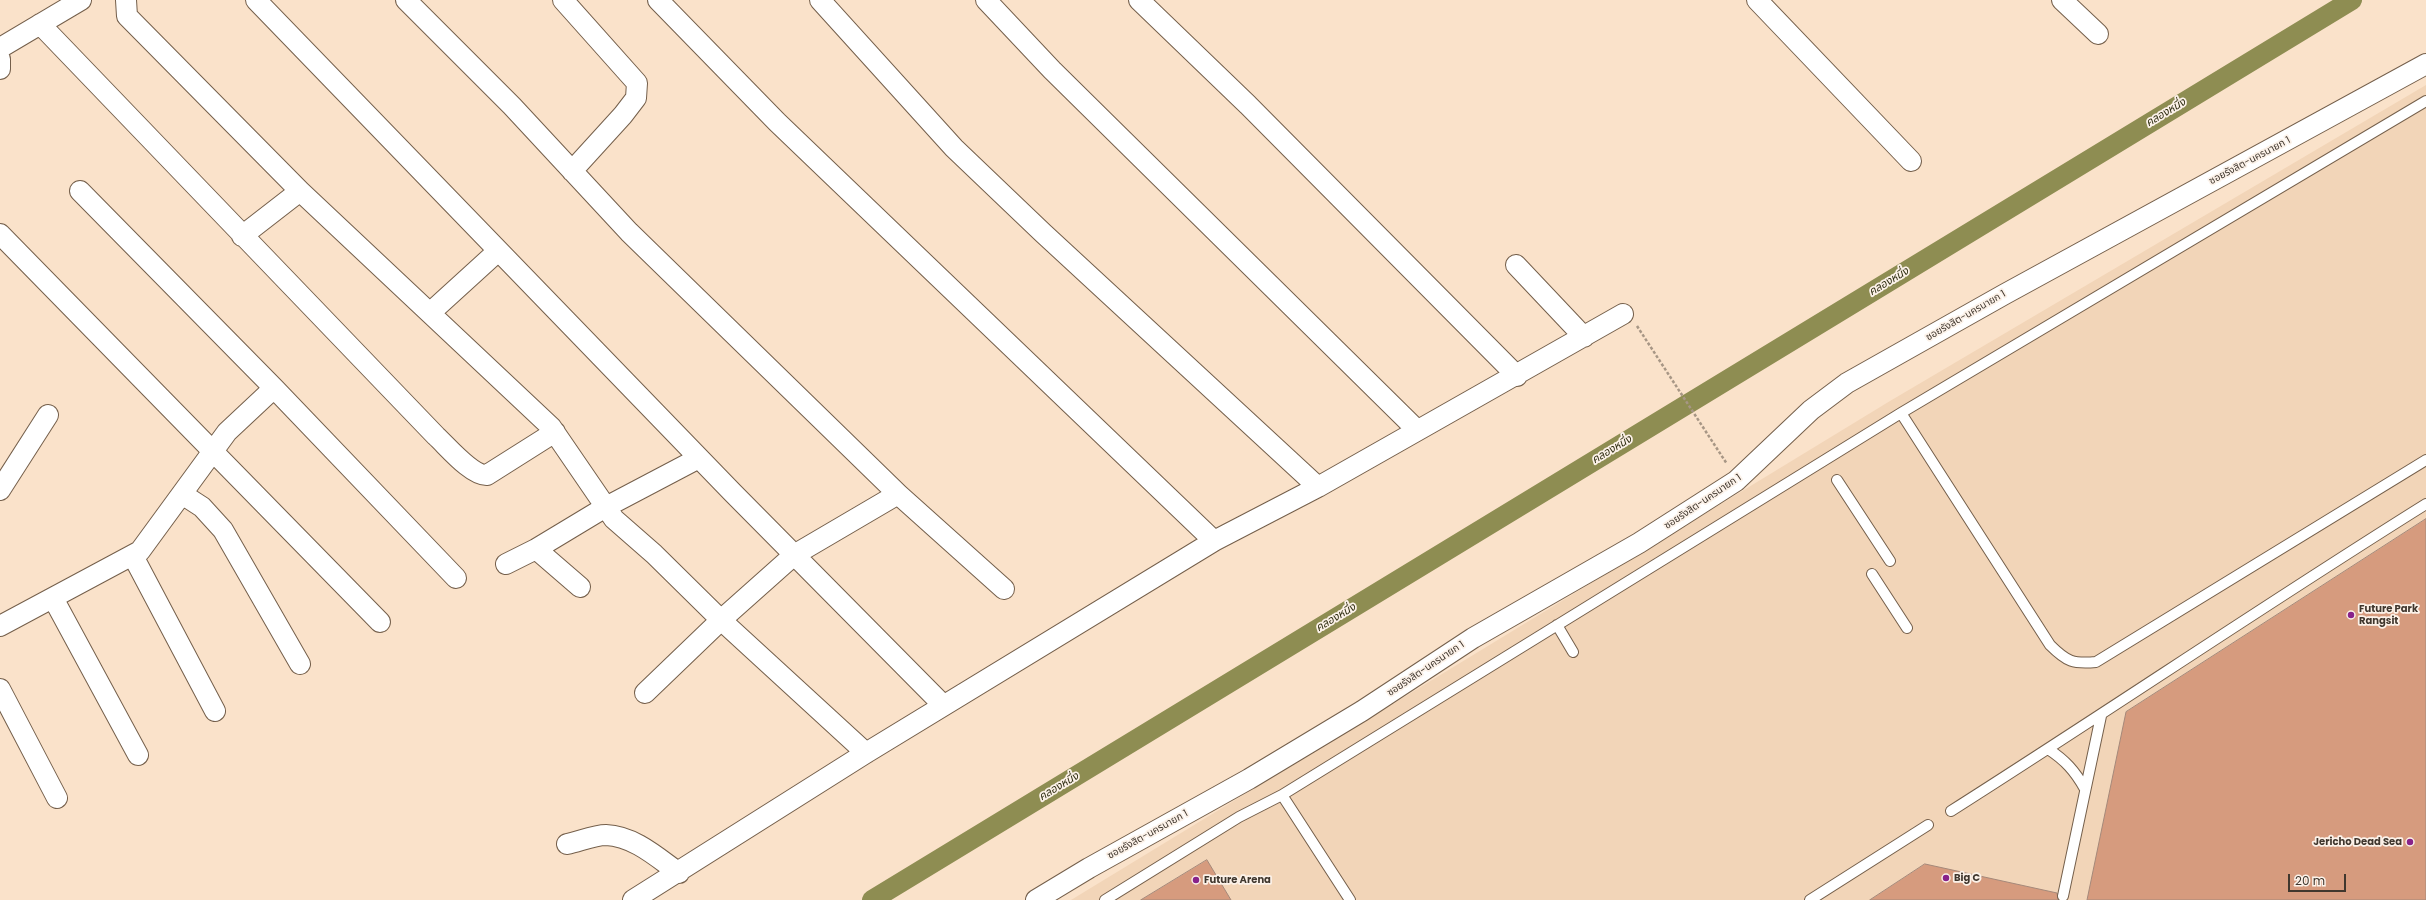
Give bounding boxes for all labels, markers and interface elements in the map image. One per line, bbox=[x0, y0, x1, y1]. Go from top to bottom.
water label: คลองหนึ่ง bbox=[2144, 96, 2188, 130]
street label: ซอยรังสิต-นครนายก 1 bbox=[2207, 135, 2293, 187]
water label: คลองหนึ่ง bbox=[1867, 265, 1911, 299]
street label: ซอยรังสิต-นครนายก 1 bbox=[1924, 288, 2008, 344]
water label: คลองหนึ่ง bbox=[1590, 433, 1634, 467]
street label: ซอยรังสิต-นครนายก 1 bbox=[1662, 472, 1744, 532]
water label: คลองหนึ่ง bbox=[1314, 601, 1358, 635]
place label: Future Park Rangsit bbox=[2359, 603, 2418, 626]
marker: Future Park Rangsit bbox=[2346, 610, 2356, 620]
street label: ซอยรังสิต-นครนายก 1 bbox=[1385, 639, 1467, 699]
water label: คลองหนึ่ง bbox=[1037, 770, 1081, 804]
street label: ซอยรังสิต-นครนายก 1 bbox=[1106, 808, 1190, 862]
place label: Jericho Dead Sea bbox=[2313, 836, 2402, 848]
marker: Jericho Dead Sea bbox=[2405, 837, 2415, 847]
scale bar bbox=[2290, 866, 2348, 892]
place label: Big C bbox=[1954, 872, 1980, 884]
text: 20 m bbox=[2295, 872, 2325, 889]
marker: Big C bbox=[1941, 873, 1951, 883]
place label: Future Arena bbox=[1204, 874, 1271, 886]
marker: Future Arena bbox=[1191, 875, 1201, 885]

